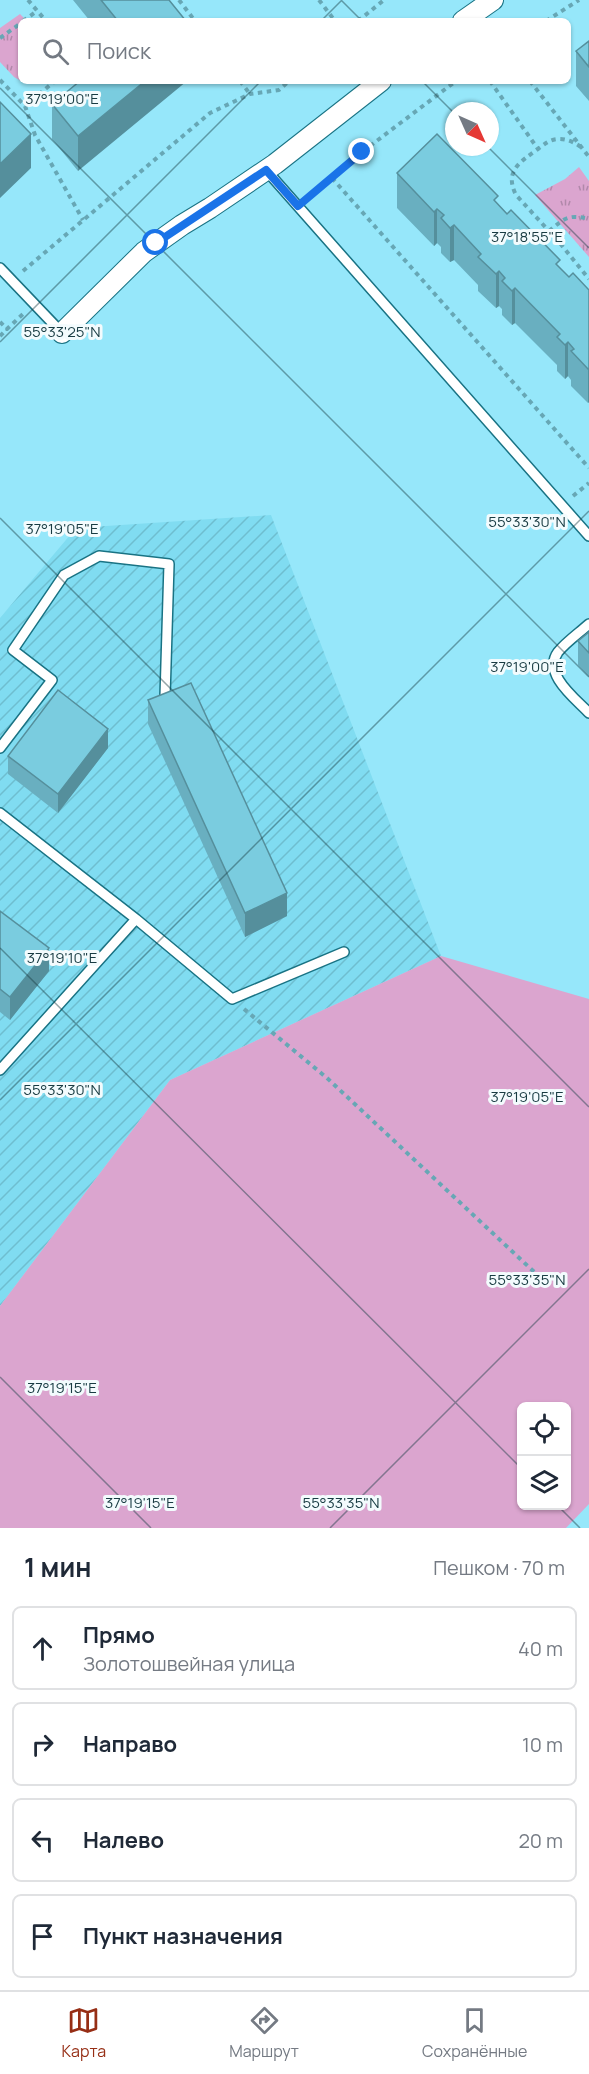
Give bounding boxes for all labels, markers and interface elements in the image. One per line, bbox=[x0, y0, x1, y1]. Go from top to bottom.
search box bbox=[18, 18, 571, 84]
icon: search bbox=[39, 35, 72, 68]
text: Поиск bbox=[87, 36, 151, 66]
text: 37°19'00"E bbox=[25, 88, 99, 109]
north arrow bbox=[445, 102, 499, 156]
route end bbox=[348, 138, 374, 164]
text: 37°18'55"E bbox=[491, 226, 563, 247]
route start bbox=[142, 229, 168, 255]
text: 55°33'25"N bbox=[23, 321, 101, 342]
text: 55°33'30"N bbox=[488, 511, 566, 532]
text: 37°19'05"E bbox=[25, 518, 99, 539]
text: 37°19'00"E bbox=[490, 656, 564, 677]
text: 37°19'10"E bbox=[27, 947, 97, 968]
text: 55°33'30"N bbox=[23, 1079, 101, 1100]
text: 37°19'05"E bbox=[490, 1086, 564, 1107]
text: 55°33'35"N bbox=[489, 1269, 565, 1290]
text: 37°19'15"E bbox=[27, 1377, 97, 1398]
map controls bbox=[517, 1402, 571, 1510]
button: locate bbox=[517, 1402, 571, 1456]
button: layers bbox=[517, 1456, 571, 1510]
text: 37°19'15"E bbox=[105, 1492, 175, 1513]
text: 55°33'35"N bbox=[303, 1492, 379, 1513]
text: 1 мин bbox=[24, 1549, 91, 1585]
text: Пешком · 70 m bbox=[433, 1554, 565, 1581]
text: Прямо bbox=[83, 1620, 155, 1650]
icon: ahead bbox=[26, 1632, 59, 1665]
text: 40 m bbox=[518, 1635, 563, 1662]
text: Золотошвейная улица bbox=[83, 1650, 295, 1677]
icon: right bbox=[26, 1728, 59, 1761]
text: Направо bbox=[83, 1729, 177, 1759]
text: 10 m bbox=[522, 1731, 563, 1758]
icon: left bbox=[26, 1824, 59, 1857]
text: Налево bbox=[83, 1825, 164, 1855]
text: 20 m bbox=[518, 1827, 563, 1854]
icon: arrive bbox=[26, 1920, 59, 1953]
text: Пункт назначения bbox=[83, 1921, 283, 1951]
tab: Карта bbox=[62, 2004, 106, 2062]
tab: Маршрут bbox=[229, 2004, 299, 2062]
tab: Сохранённые bbox=[422, 2004, 527, 2062]

